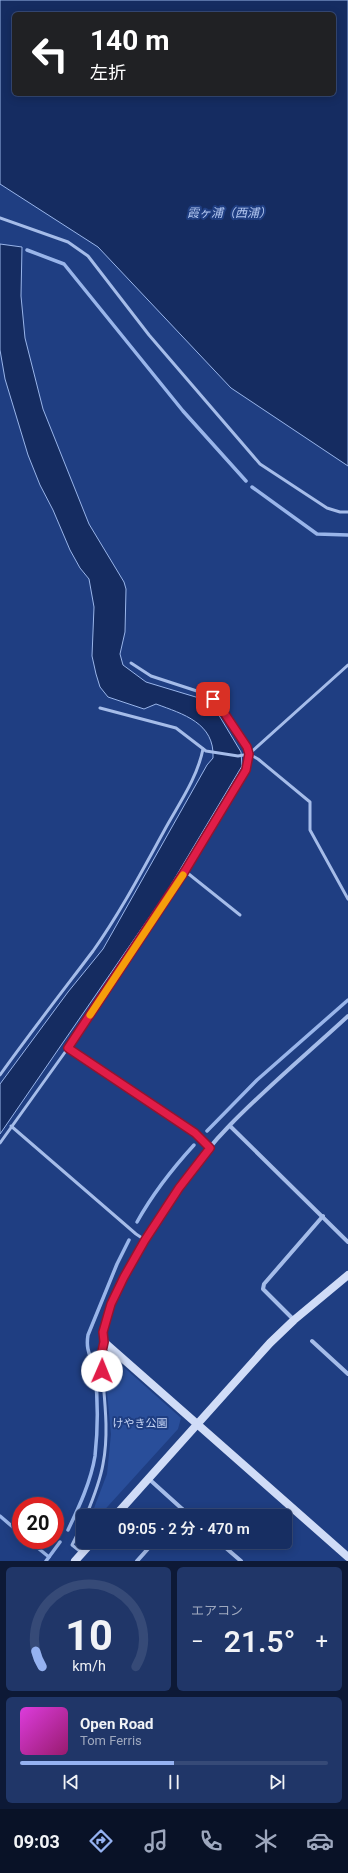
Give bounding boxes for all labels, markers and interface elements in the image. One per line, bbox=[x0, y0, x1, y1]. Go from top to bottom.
text: 140 m bbox=[90, 24, 169, 57]
icon: left bbox=[24, 28, 76, 80]
text: 左折 bbox=[90, 62, 126, 83]
water label: 霞ヶ浦（西浦） bbox=[187, 206, 271, 220]
pin bbox=[196, 682, 230, 716]
icon: arrive bbox=[202, 688, 224, 710]
position arrow bbox=[81, 1350, 123, 1392]
park label: けやき公園 bbox=[113, 1417, 168, 1430]
speed limit sign: 20 bbox=[12, 1497, 64, 1549]
text: 09:05 · 2 分 · 470 m bbox=[118, 1520, 250, 1538]
text: エアコン bbox=[191, 1603, 243, 1618]
text: 10 bbox=[65, 1611, 112, 1660]
text: 21.5° bbox=[224, 1624, 295, 1659]
text: − bbox=[191, 1629, 204, 1654]
text: + bbox=[316, 1629, 328, 1654]
text: km/h bbox=[72, 1658, 105, 1674]
text: Open Road bbox=[80, 1715, 154, 1733]
text: Tom Ferris bbox=[80, 1733, 142, 1748]
icon: previous bbox=[60, 1771, 82, 1793]
icon: pause bbox=[163, 1771, 185, 1793]
icon: next bbox=[266, 1771, 288, 1793]
icon: directions bbox=[87, 1827, 115, 1855]
icon: music bbox=[142, 1827, 170, 1855]
icon: phone bbox=[197, 1827, 225, 1855]
icon: climate bbox=[252, 1827, 280, 1855]
icon: car bbox=[306, 1827, 334, 1855]
text: 09:03 bbox=[13, 1831, 60, 1852]

